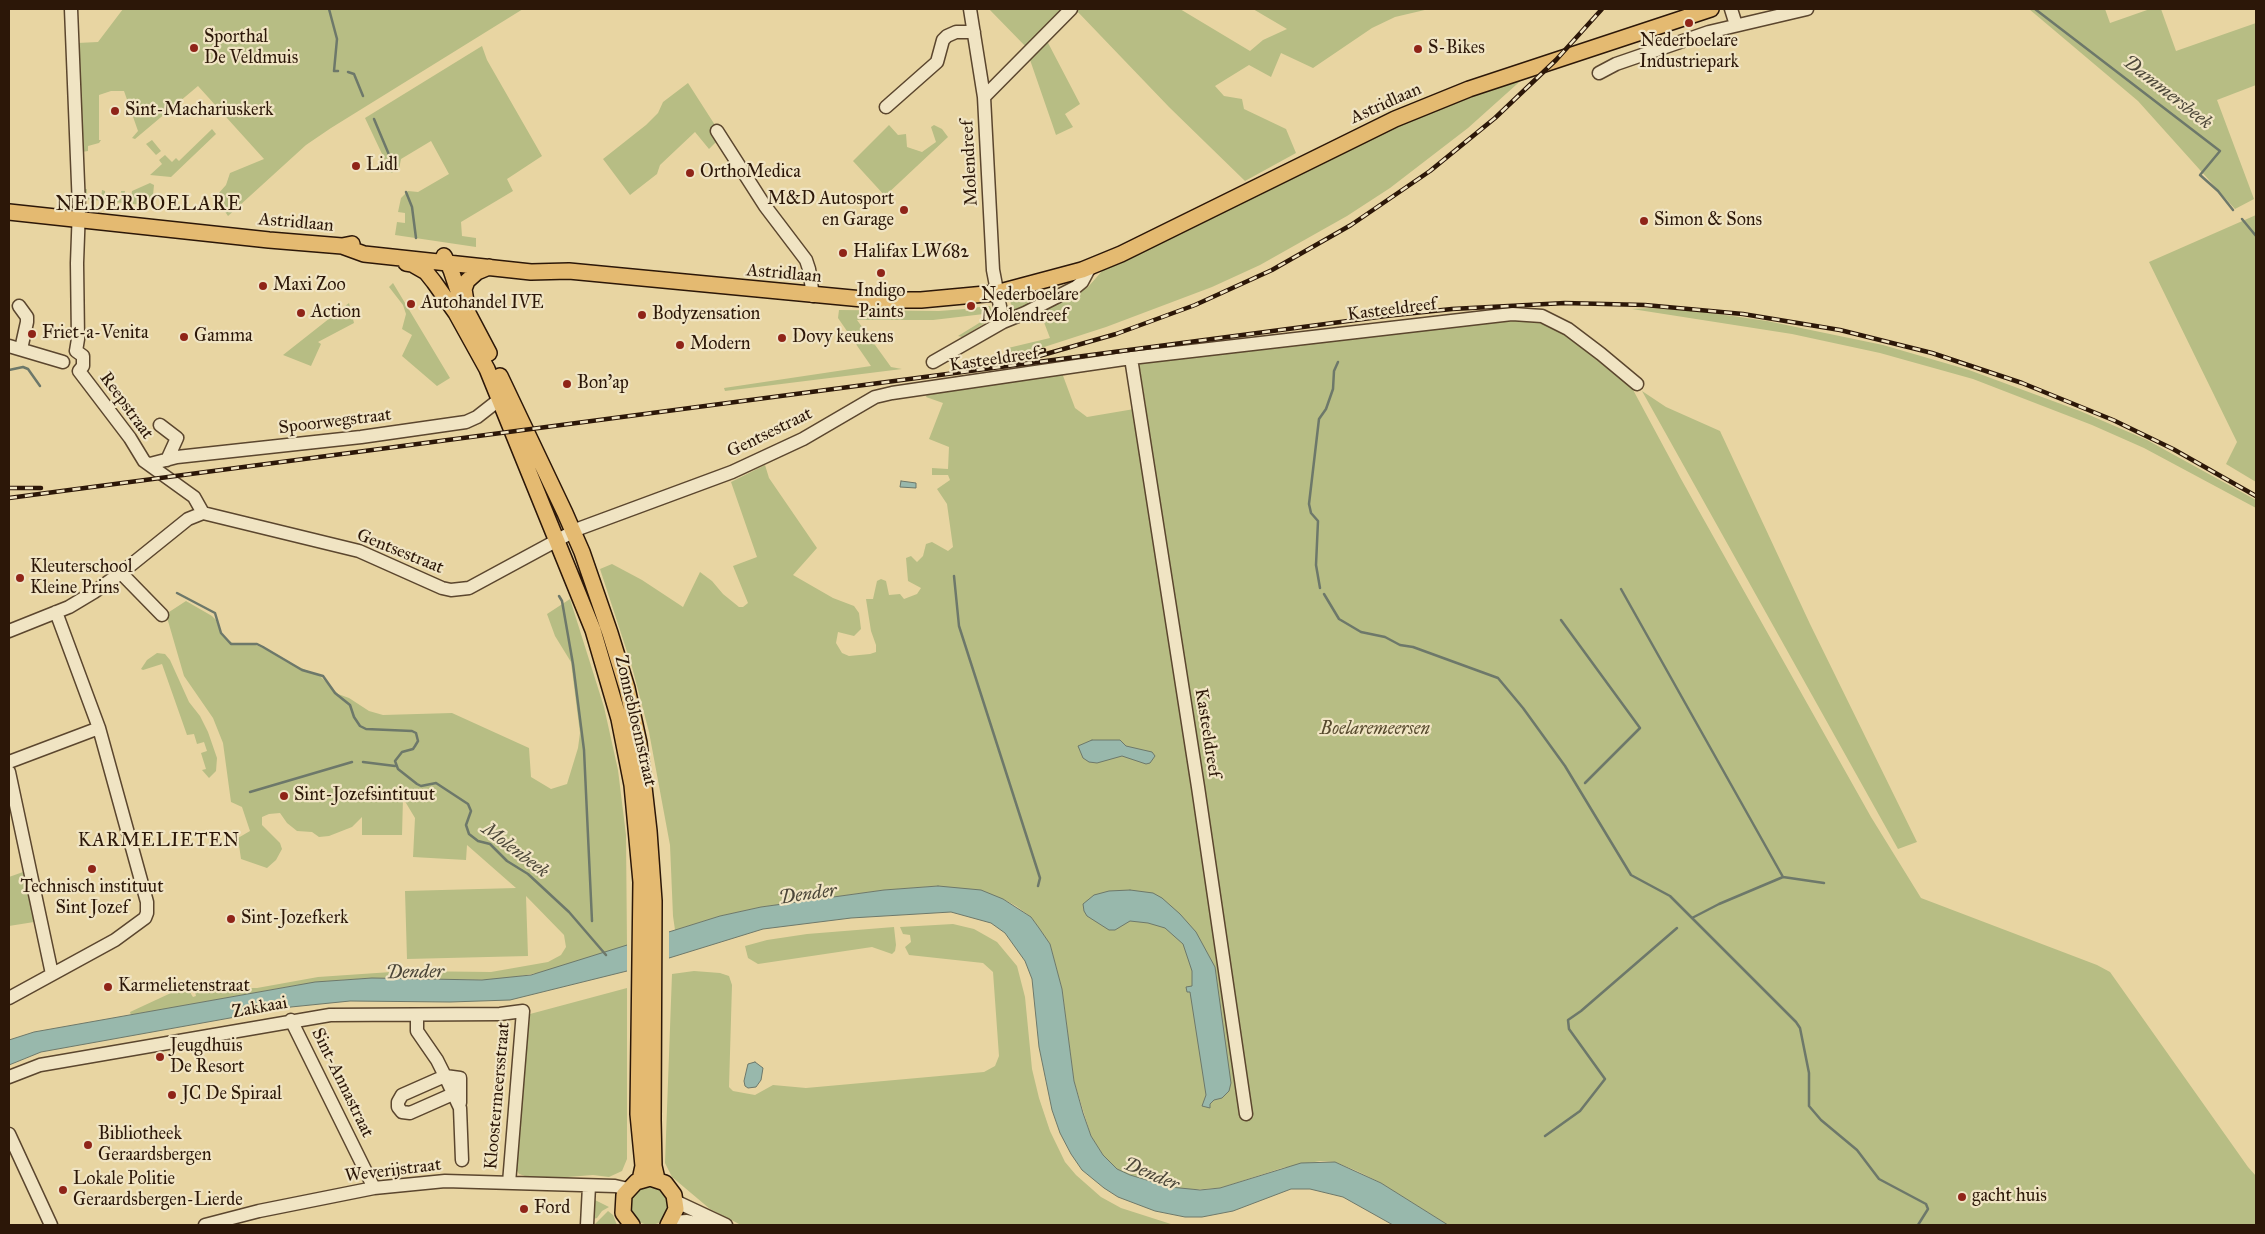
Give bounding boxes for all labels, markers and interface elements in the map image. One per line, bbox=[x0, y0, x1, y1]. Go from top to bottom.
marker: Nederboelare Industriepark bbox=[1683, 17, 1695, 29]
place label: Sporthal De Veldmuis bbox=[204, 27, 298, 70]
place label: Nederboelare Industriepark bbox=[1639, 31, 1739, 74]
place label: S-Bikes bbox=[1428, 38, 1485, 60]
marker: Sporthal De Veldmuis bbox=[188, 42, 200, 54]
marker: S-Bikes bbox=[1412, 43, 1424, 55]
water label: Dammersbeek bbox=[2118, 51, 2216, 135]
street label: Astridlaan bbox=[1347, 79, 1425, 129]
place label: Sint-Machariuskerk bbox=[125, 100, 273, 122]
marker: Sint-Machariuskerk bbox=[109, 105, 121, 117]
street label: Molendreef bbox=[957, 119, 983, 207]
place label: Lidl bbox=[366, 155, 398, 177]
marker: Lidl bbox=[350, 160, 362, 172]
place label: OrthoMedica bbox=[700, 162, 801, 184]
marker: OrthoMedica bbox=[684, 167, 696, 179]
place label: M&D Autosport en Garage bbox=[767, 189, 894, 232]
district label: NEDERBOELARE bbox=[54, 193, 244, 217]
marker: M&D Autosport en Garage bbox=[898, 204, 910, 216]
street label: Astridlaan bbox=[257, 209, 335, 237]
place label: Simon & Sons bbox=[1654, 210, 1762, 232]
marker: Simon & Sons bbox=[1638, 215, 1650, 227]
place label: Halifax LW682 bbox=[853, 242, 969, 264]
marker: Halifax LW682 bbox=[837, 247, 849, 259]
street label: Astridlaan bbox=[745, 260, 823, 288]
marker: Indigo Paints bbox=[875, 267, 887, 279]
place label: Maxi Zoo bbox=[273, 275, 346, 297]
marker: Maxi Zoo bbox=[257, 280, 269, 292]
place label: Indigo Paints bbox=[856, 281, 906, 324]
place label: Nederboelare Molendreef bbox=[981, 285, 1079, 328]
place label: Autohandel IVE bbox=[421, 293, 544, 315]
street label: Kasteeldreef bbox=[1346, 294, 1438, 326]
marker: Autohandel IVE bbox=[405, 298, 417, 310]
marker: Nederboelare Molendreef bbox=[965, 300, 977, 312]
place label: Action bbox=[311, 302, 361, 324]
place label: Bodyzensation bbox=[652, 304, 760, 326]
marker: Action bbox=[295, 307, 307, 319]
marker: Bodyzensation bbox=[636, 309, 648, 321]
place label: Friet-a-Venita bbox=[42, 323, 149, 345]
place label: Gamma bbox=[194, 326, 253, 348]
place label: Dovy keukens bbox=[792, 327, 894, 349]
marker: Friet-a-Venita bbox=[26, 328, 38, 340]
marker: Gamma bbox=[178, 331, 190, 343]
marker: Dovy keukens bbox=[776, 332, 788, 344]
place label: Modern bbox=[690, 334, 751, 356]
marker: Modern bbox=[674, 339, 686, 351]
street label: Kasteeldreef bbox=[948, 343, 1040, 377]
street label: Reepstraat bbox=[94, 368, 158, 444]
place label: Bon'ap bbox=[577, 373, 629, 395]
marker: Bon'ap bbox=[561, 378, 573, 390]
street label: Gentsestraat bbox=[724, 403, 816, 463]
street label: Spoorwegstraat bbox=[277, 404, 393, 440]
street label: Gentsestraat bbox=[353, 525, 447, 579]
place label: Kleuterschool Kleine Prins bbox=[30, 557, 133, 600]
marker: Kleuterschool Kleine Prins bbox=[14, 572, 26, 584]
street label: Zonnebloemstraat bbox=[609, 653, 661, 789]
street label: Kasteeldreef bbox=[1189, 687, 1225, 779]
park label: Boelaremeersen bbox=[1320, 719, 1430, 741]
place label: Sint-Jozefsintituut bbox=[294, 785, 435, 807]
marker: Sint-Jozefsintituut bbox=[278, 790, 290, 802]
water label: Molenbeek bbox=[477, 818, 553, 884]
district label: KARMELIETEN bbox=[76, 830, 242, 852]
marker: Technisch instituut Sint Jozef bbox=[86, 863, 98, 875]
place label: Technisch instituut Sint Jozef bbox=[20, 877, 164, 920]
water label: Dender bbox=[778, 880, 838, 910]
place label: Sint-Jozefkerk bbox=[241, 908, 348, 930]
marker: Sint-Jozefkerk bbox=[225, 913, 237, 925]
water label: Dender bbox=[386, 961, 444, 985]
place label: Karmelietenstraat bbox=[118, 976, 250, 998]
marker: Karmelietenstraat bbox=[102, 981, 114, 993]
street label: Zakkaai bbox=[231, 993, 289, 1023]
street label: Kloostermeersstraat bbox=[481, 1021, 515, 1171]
street label: Sint-Annastraat bbox=[306, 1025, 378, 1141]
place label: Jeugdhuis De Resort bbox=[170, 1036, 244, 1078]
marker: Jeugdhuis De Resort bbox=[154, 1051, 166, 1063]
place label: JC De Spiraal bbox=[182, 1084, 282, 1106]
marker: JC De Spiraal bbox=[166, 1089, 178, 1101]
place label: Bibliotheek Geraardsbergen bbox=[98, 1124, 211, 1166]
marker: Bibliotheek Geraardsbergen bbox=[82, 1139, 94, 1151]
water label: Dender bbox=[1120, 1153, 1182, 1197]
street label: Weverijstraat bbox=[344, 1154, 442, 1188]
place label: Lokale Politie Geraardsbergen-Lierde bbox=[73, 1169, 243, 1212]
marker: Lokale Politie Geraardsbergen-Lierde bbox=[57, 1184, 69, 1196]
place label: gacht huis bbox=[1972, 1186, 2047, 1208]
marker: gacht huis bbox=[1956, 1191, 1968, 1203]
place label: Ford bbox=[534, 1198, 570, 1220]
marker: Ford bbox=[518, 1203, 530, 1215]

